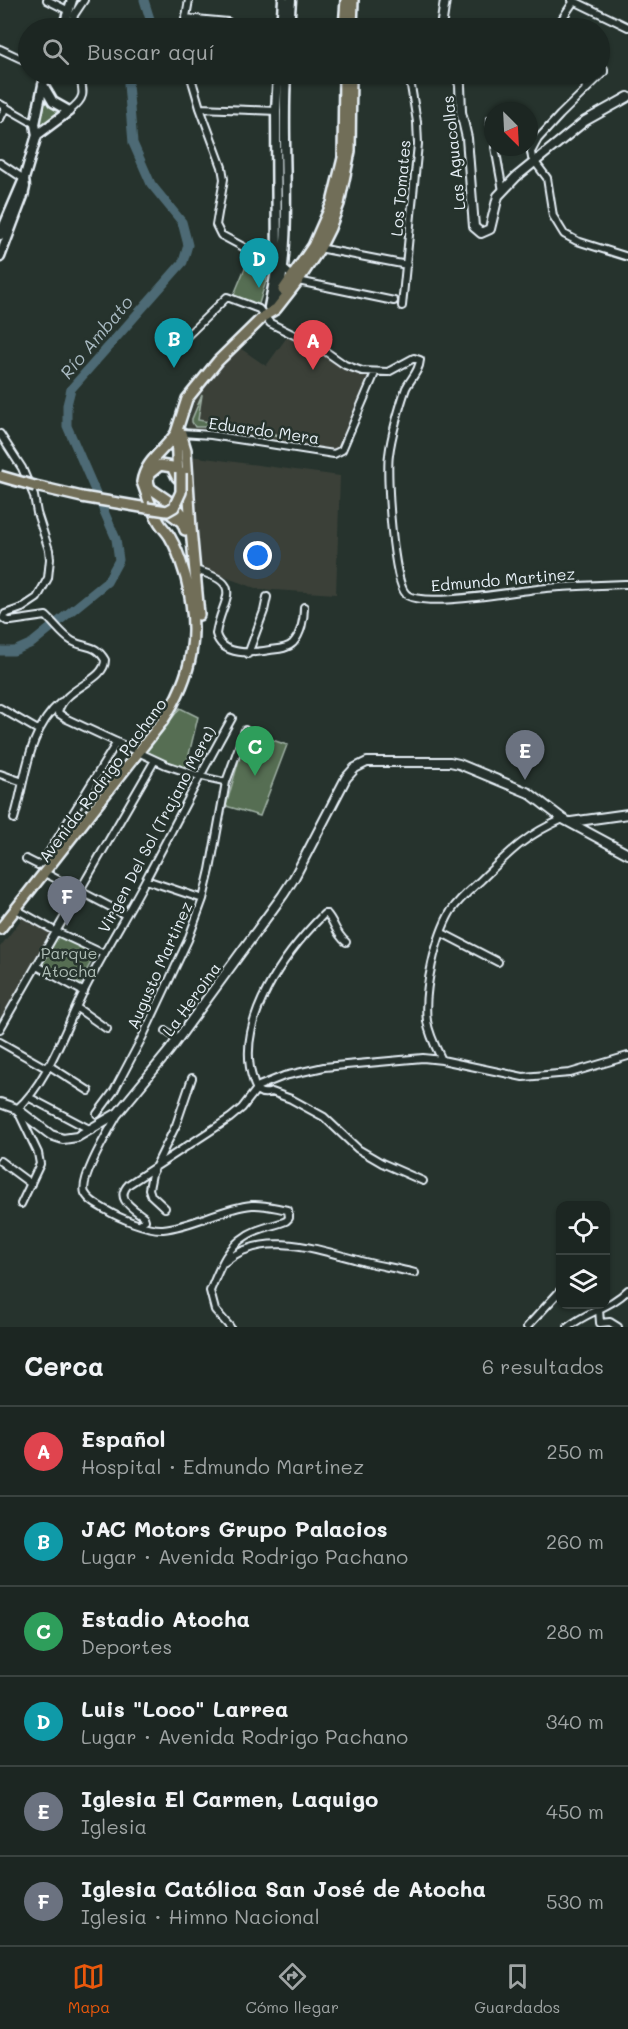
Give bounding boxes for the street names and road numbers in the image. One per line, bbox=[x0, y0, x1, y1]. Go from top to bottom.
street label: Las Aguacollas bbox=[437, 95, 469, 211]
street label: Los Tomates bbox=[385, 139, 415, 237]
street label: Eduardo Mera bbox=[207, 412, 321, 448]
street label: Edmundo Martinez bbox=[430, 562, 576, 596]
street label: Avenida Rodrigo Pachano bbox=[33, 694, 171, 866]
street label: Virgen Del Sol (Trajano Mera) bbox=[92, 722, 220, 936]
street label: Augusto Martinez bbox=[121, 898, 197, 1032]
street label: La Heroina bbox=[157, 958, 225, 1040]

